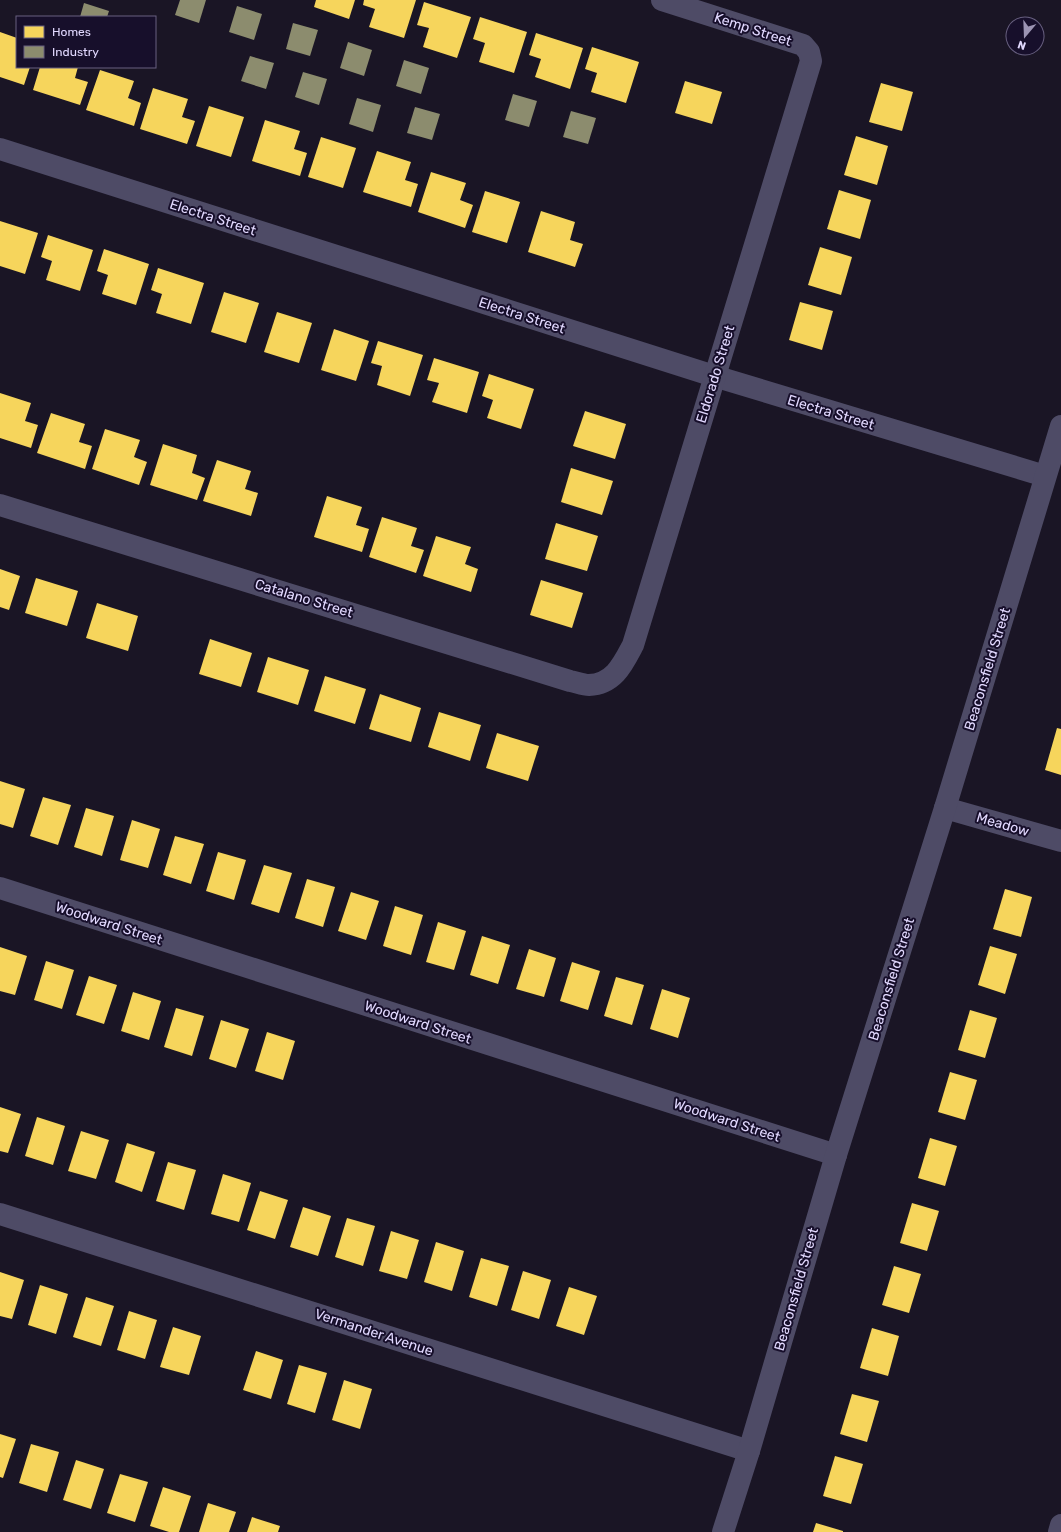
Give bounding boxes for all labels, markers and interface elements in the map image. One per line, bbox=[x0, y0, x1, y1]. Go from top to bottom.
street label: Kemp Street bbox=[712, 9, 794, 50]
legend bbox=[16, 16, 156, 68]
north arrow bbox=[1005, 16, 1045, 56]
text: Homes bbox=[52, 25, 91, 39]
text: N bbox=[1016, 38, 1028, 52]
text: Industry bbox=[52, 45, 99, 59]
street label: Electra Street bbox=[168, 196, 259, 240]
street label: Electra Street bbox=[477, 294, 568, 338]
street label: Eldorado Street bbox=[693, 323, 739, 425]
street label: Electra Street bbox=[785, 391, 877, 434]
street label: Catalano Street bbox=[253, 575, 355, 622]
street label: Beaconsfield Street bbox=[961, 605, 1014, 733]
street label: Meadow bbox=[975, 809, 1031, 840]
street label: Woodward Street bbox=[53, 898, 165, 949]
street label: Beaconsfield Street bbox=[865, 915, 918, 1043]
street label: Woodward Street bbox=[362, 997, 474, 1048]
street label: Woodward Street bbox=[671, 1095, 783, 1146]
street label: Beaconsfield Street bbox=[771, 1225, 822, 1353]
street label: Vermander Avenue bbox=[312, 1305, 435, 1360]

